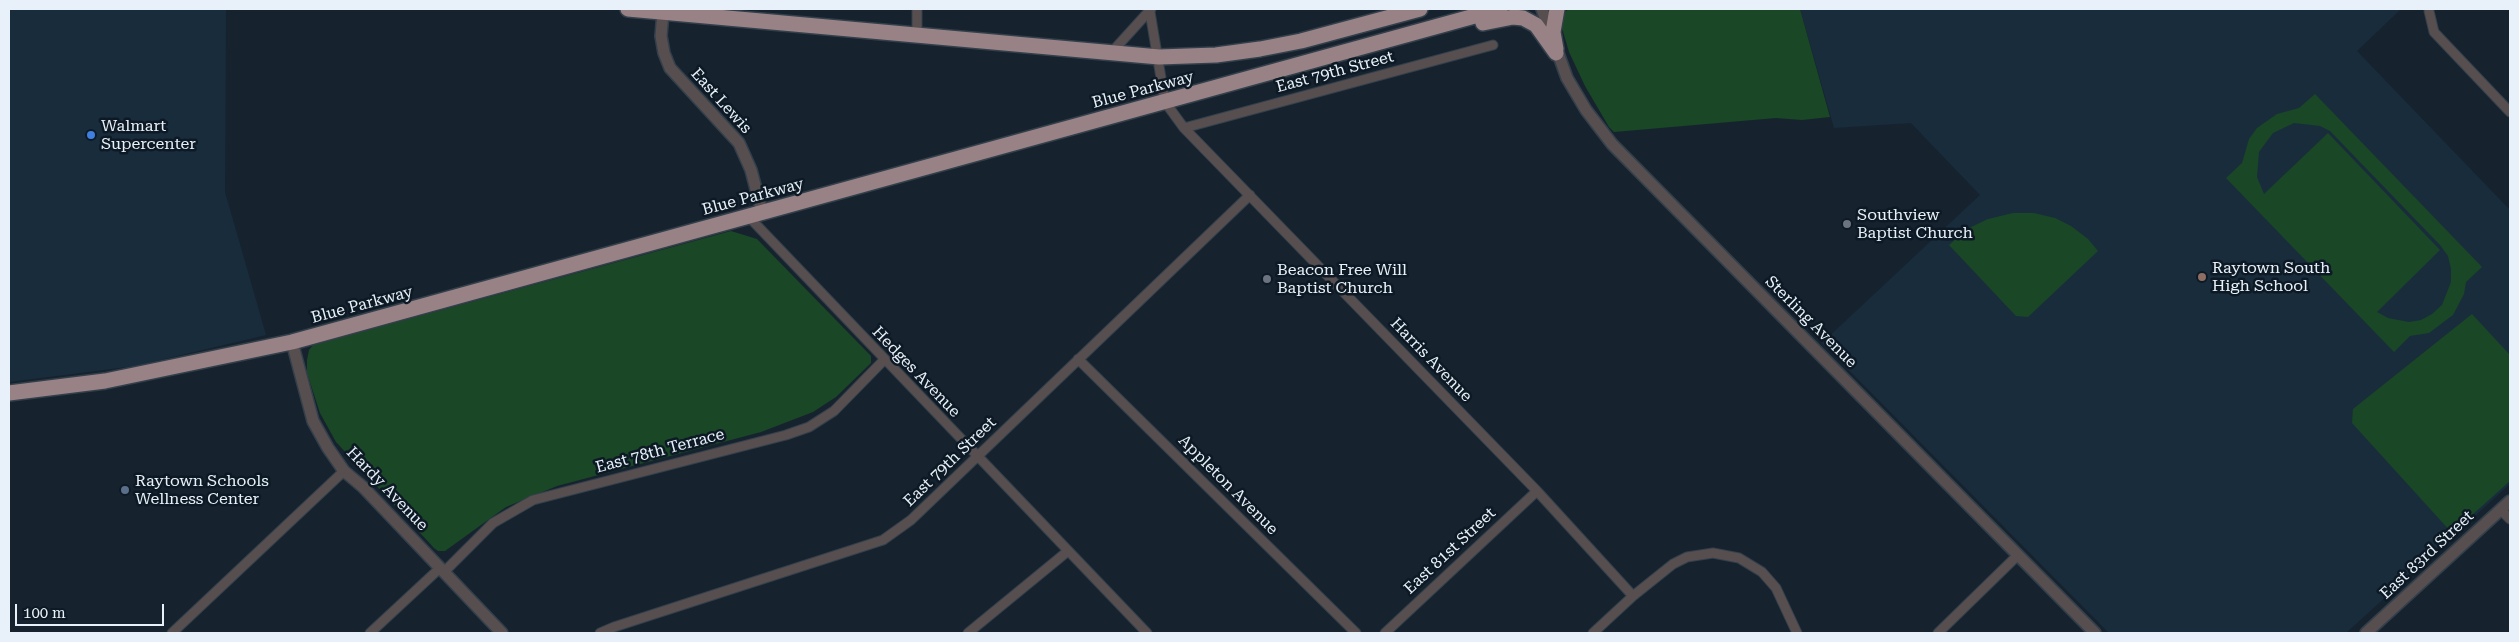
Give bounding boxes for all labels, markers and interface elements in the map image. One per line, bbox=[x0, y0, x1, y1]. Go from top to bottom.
street label: East 79th Street bbox=[1274, 47, 1396, 97]
street label: East Lewis bbox=[687, 64, 755, 138]
street label: Blue Parkway bbox=[1090, 67, 1196, 113]
place label: Walmart Supercenter bbox=[101, 116, 196, 154]
marker: Walmart Supercenter bbox=[85, 129, 97, 141]
street label: Blue Parkway bbox=[700, 174, 806, 220]
place label: Southview Baptist Church bbox=[1857, 205, 1973, 243]
marker: Southview Baptist Church bbox=[1841, 218, 1853, 230]
place label: Raytown South High School bbox=[2212, 258, 2330, 296]
place label: Beacon Free Will Baptist Church bbox=[1277, 260, 1407, 298]
marker: Raytown South High School bbox=[2196, 271, 2208, 283]
street label: Sterling Avenue bbox=[1761, 272, 1861, 372]
marker: Beacon Free Will Baptist Church bbox=[1261, 273, 1273, 285]
street label: Blue Parkway bbox=[309, 282, 415, 328]
street label: Harris Avenue bbox=[1386, 314, 1476, 406]
street label: Hedges Avenue bbox=[868, 323, 964, 421]
street label: East 79th Street bbox=[900, 413, 1000, 511]
street label: East 78th Terrace bbox=[593, 425, 727, 477]
street label: Appleton Avenue bbox=[1174, 431, 1282, 539]
street label: Hardy Avenue bbox=[342, 443, 432, 535]
place label: Raytown Schools Wellness Center bbox=[135, 471, 269, 509]
marker: Raytown Schools Wellness Center bbox=[119, 484, 131, 496]
street label: East 81st Street bbox=[1400, 504, 1500, 598]
street label: East 83rd Street bbox=[2376, 507, 2478, 603]
scale bar bbox=[18, 594, 166, 626]
text: 100 m bbox=[23, 604, 66, 622]

